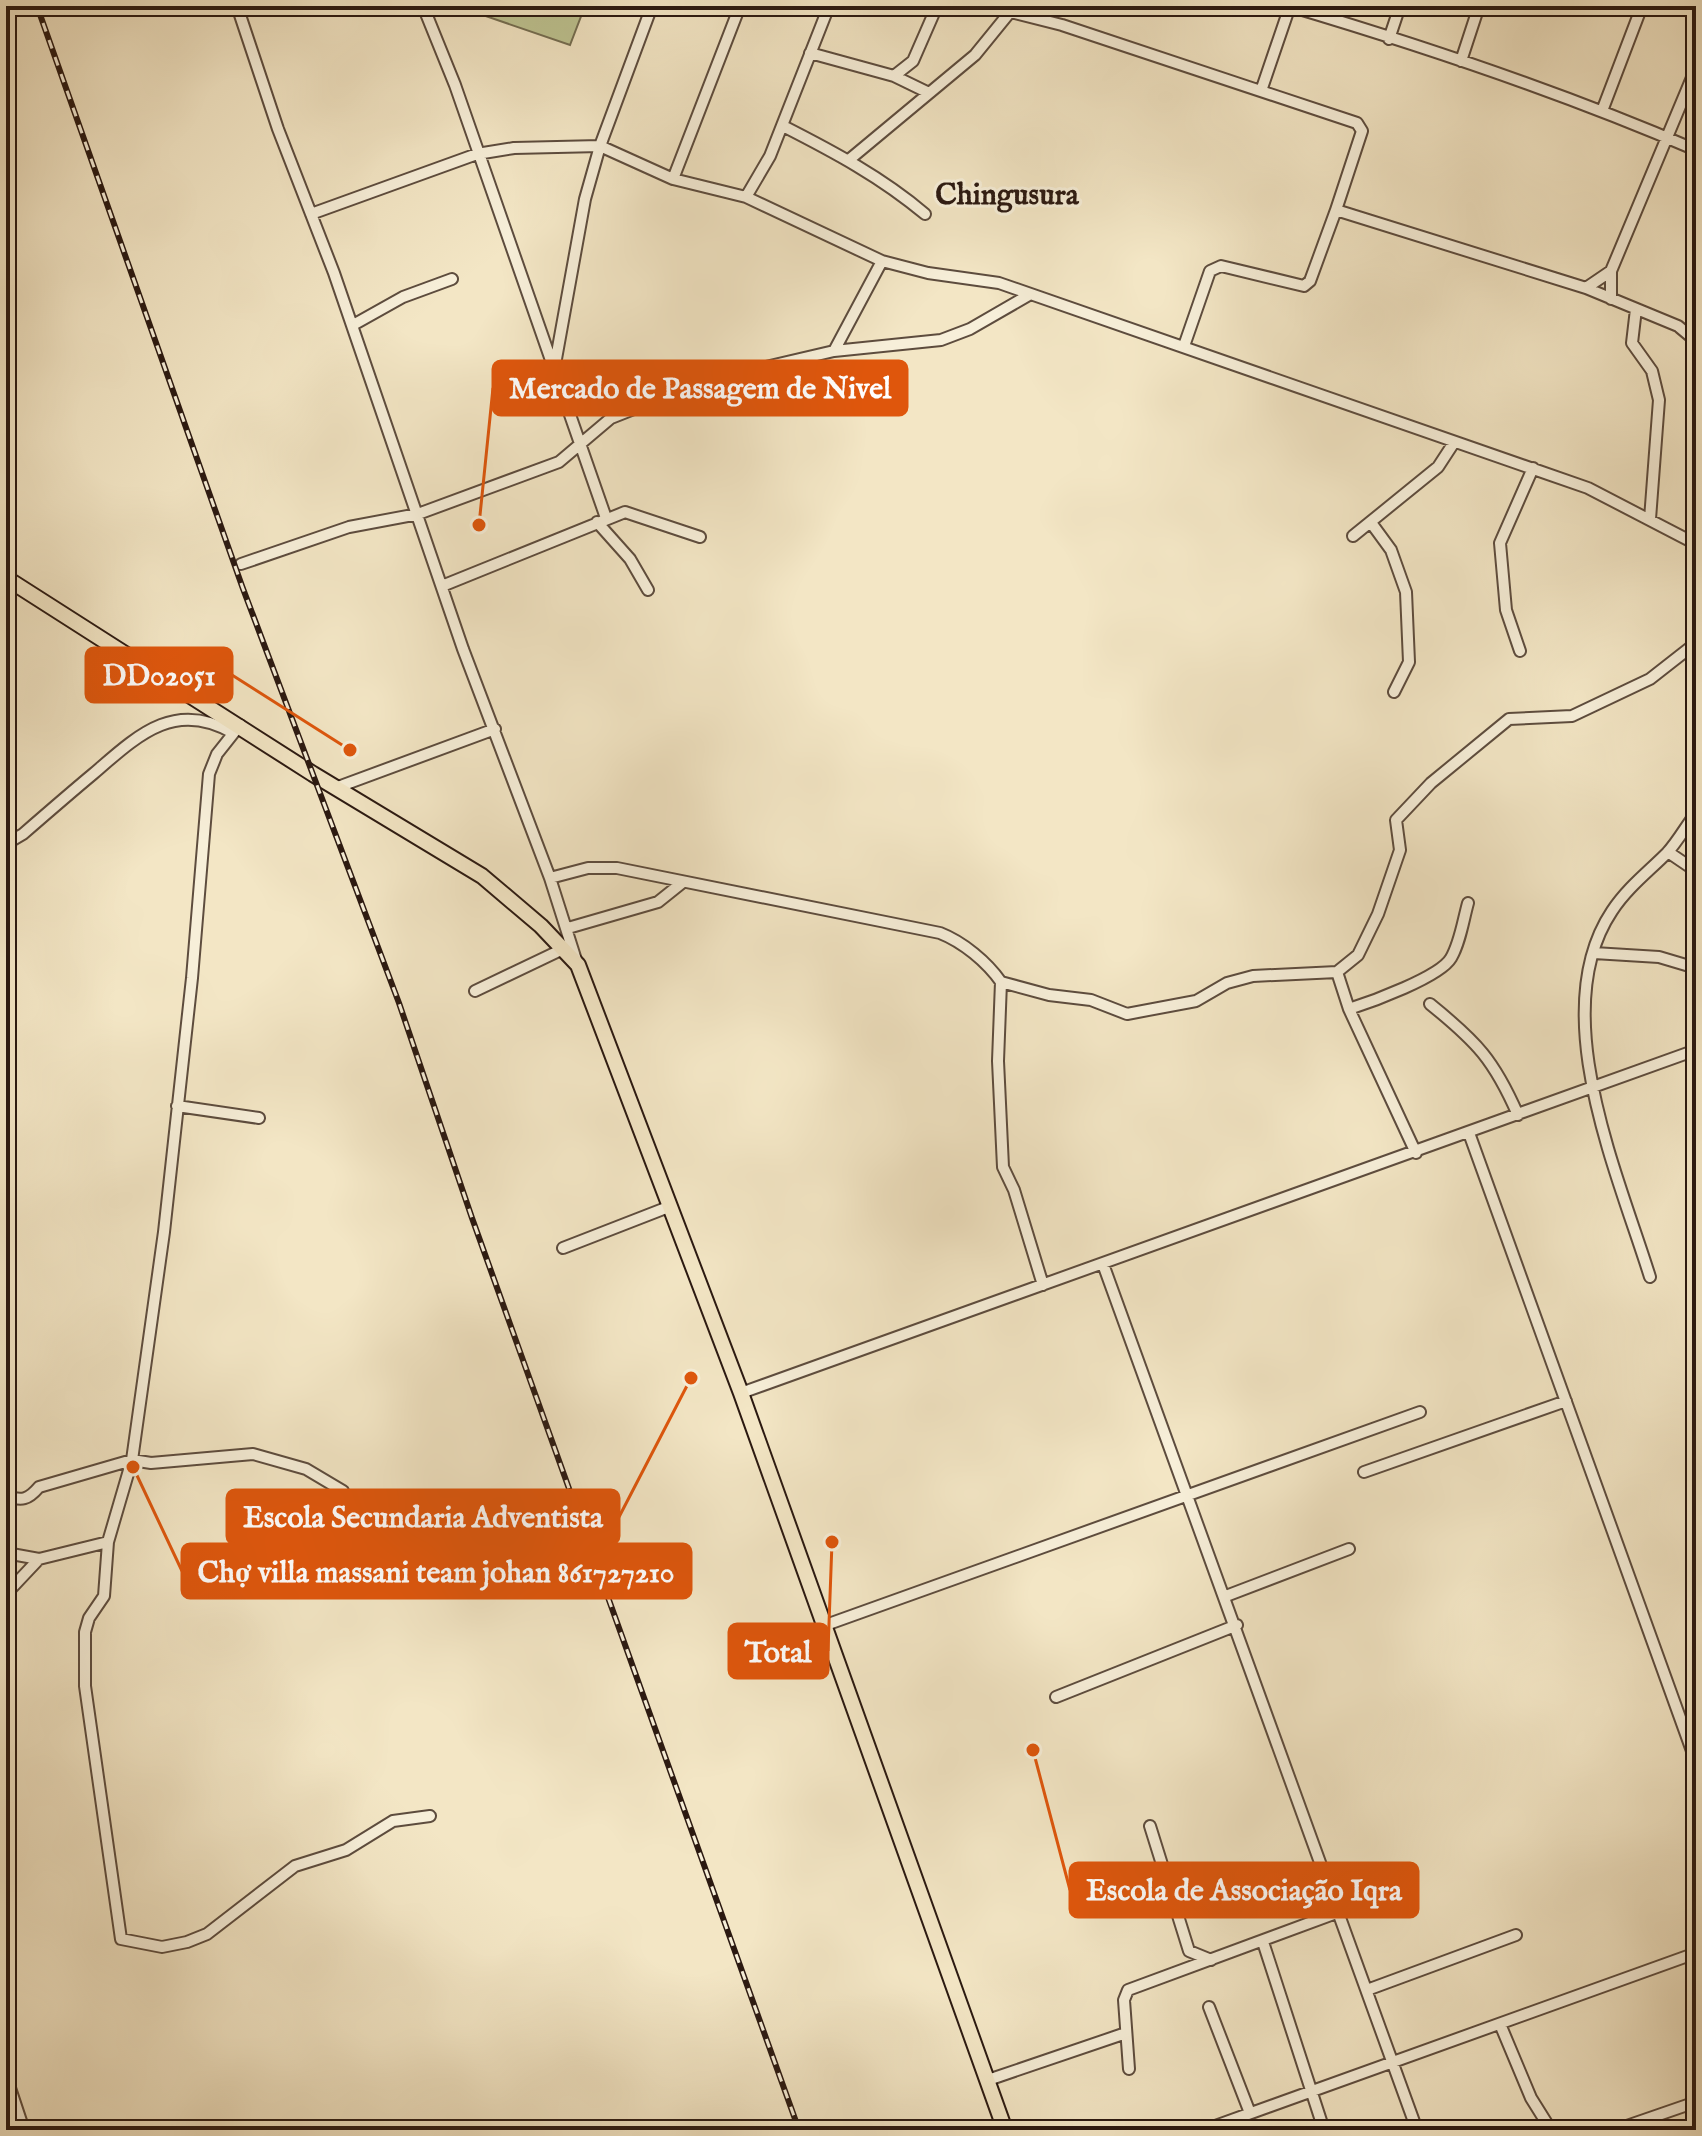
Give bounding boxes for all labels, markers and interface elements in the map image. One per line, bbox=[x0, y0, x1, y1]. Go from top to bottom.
district label: Chingusura bbox=[935, 177, 1080, 215]
callout: Mercado de Passagem de Nivel bbox=[493, 361, 907, 415]
text: Mercado de Passagem de Nivel bbox=[509, 371, 892, 409]
callout: DD02051 bbox=[86, 648, 232, 702]
text: DD02051 bbox=[102, 658, 216, 696]
callout: Escola Secundaria Adventista bbox=[227, 1490, 619, 1544]
text: Escola Secundaria Adventista bbox=[243, 1500, 604, 1538]
callout: Chợ villa massani team johan 861727210 bbox=[182, 1544, 691, 1598]
text: Chợ villa massani team johan 861727210 bbox=[197, 1555, 675, 1593]
callout: Total bbox=[729, 1624, 828, 1678]
text: Total bbox=[744, 1635, 812, 1673]
callout: Escola de Associação Iqra bbox=[1070, 1863, 1418, 1917]
text: Escola de Associação Iqra bbox=[1086, 1873, 1403, 1911]

